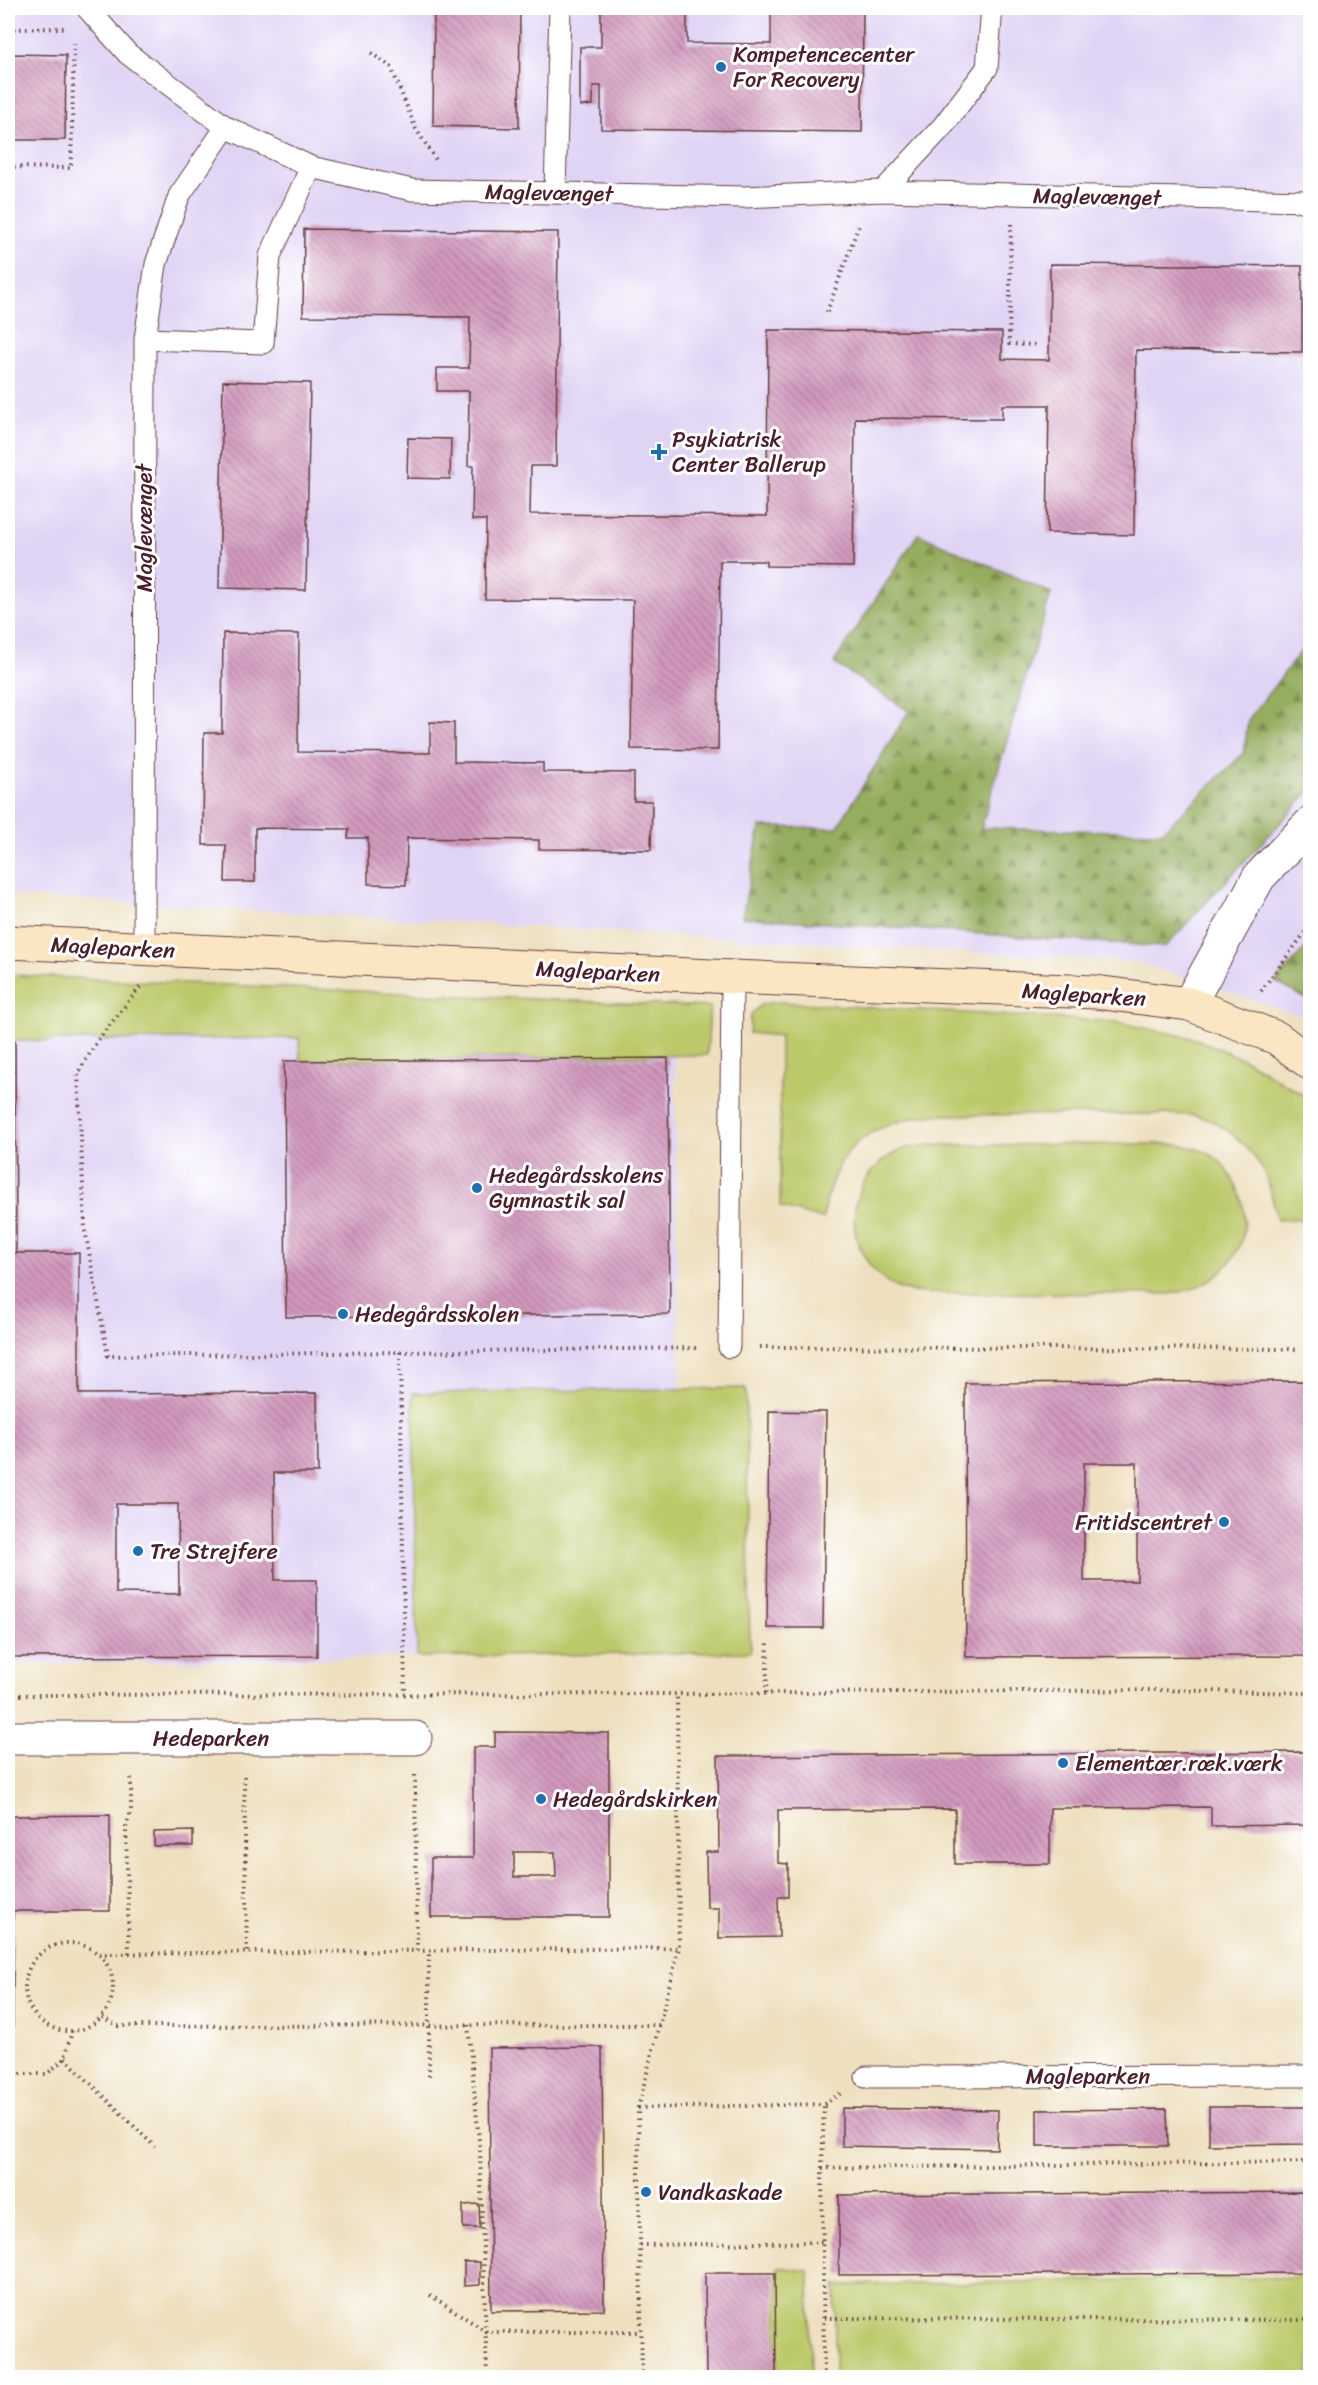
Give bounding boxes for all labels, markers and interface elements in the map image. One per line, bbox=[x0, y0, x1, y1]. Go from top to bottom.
place label: Kompetencecenter For Recovery bbox=[733, 35, 915, 99]
marker: Kompetencecenter For Recovery bbox=[714, 60, 728, 74]
street label: Maglevænget bbox=[484, 172, 615, 213]
street label: Maglevænget bbox=[1032, 176, 1163, 217]
place label: Psykiatrisk Center Ballerup bbox=[672, 420, 826, 484]
marker: Psykiatrisk Center Ballerup bbox=[650, 443, 668, 461]
street label: Maglevænget bbox=[125, 463, 164, 592]
street label: Magleparken bbox=[50, 925, 176, 970]
street label: Magleparken bbox=[535, 949, 661, 994]
street label: Magleparken bbox=[1021, 971, 1147, 1018]
place label: Hedegårdsskolens Gymnastik sal bbox=[489, 1156, 664, 1220]
marker: Hedegårdsskolens Gymnastik sal bbox=[470, 1181, 484, 1195]
place label: Hedegårdsskolen bbox=[355, 1295, 519, 1334]
marker: Hedegårdsskolen bbox=[336, 1307, 350, 1321]
place label: Fritidscentret bbox=[1075, 1503, 1213, 1542]
marker: Fritidscentret bbox=[1217, 1515, 1231, 1529]
place label: Tre Strejfere bbox=[150, 1532, 278, 1571]
marker: Tre Strejfere bbox=[131, 1544, 145, 1558]
street label: Hedeparken bbox=[153, 1719, 269, 1758]
place label: Elementær.ræk.værk bbox=[1075, 1744, 1283, 1783]
marker: Elementær.ræk.værk bbox=[1056, 1756, 1070, 1770]
place label: Hedegårdskirken bbox=[553, 1780, 717, 1819]
marker: Hedegårdskirken bbox=[534, 1792, 548, 1806]
street label: Magleparken bbox=[1026, 2057, 1150, 2096]
place label: Vandkaskade bbox=[658, 2173, 783, 2212]
marker: Vandkaskade bbox=[639, 2185, 653, 2199]

